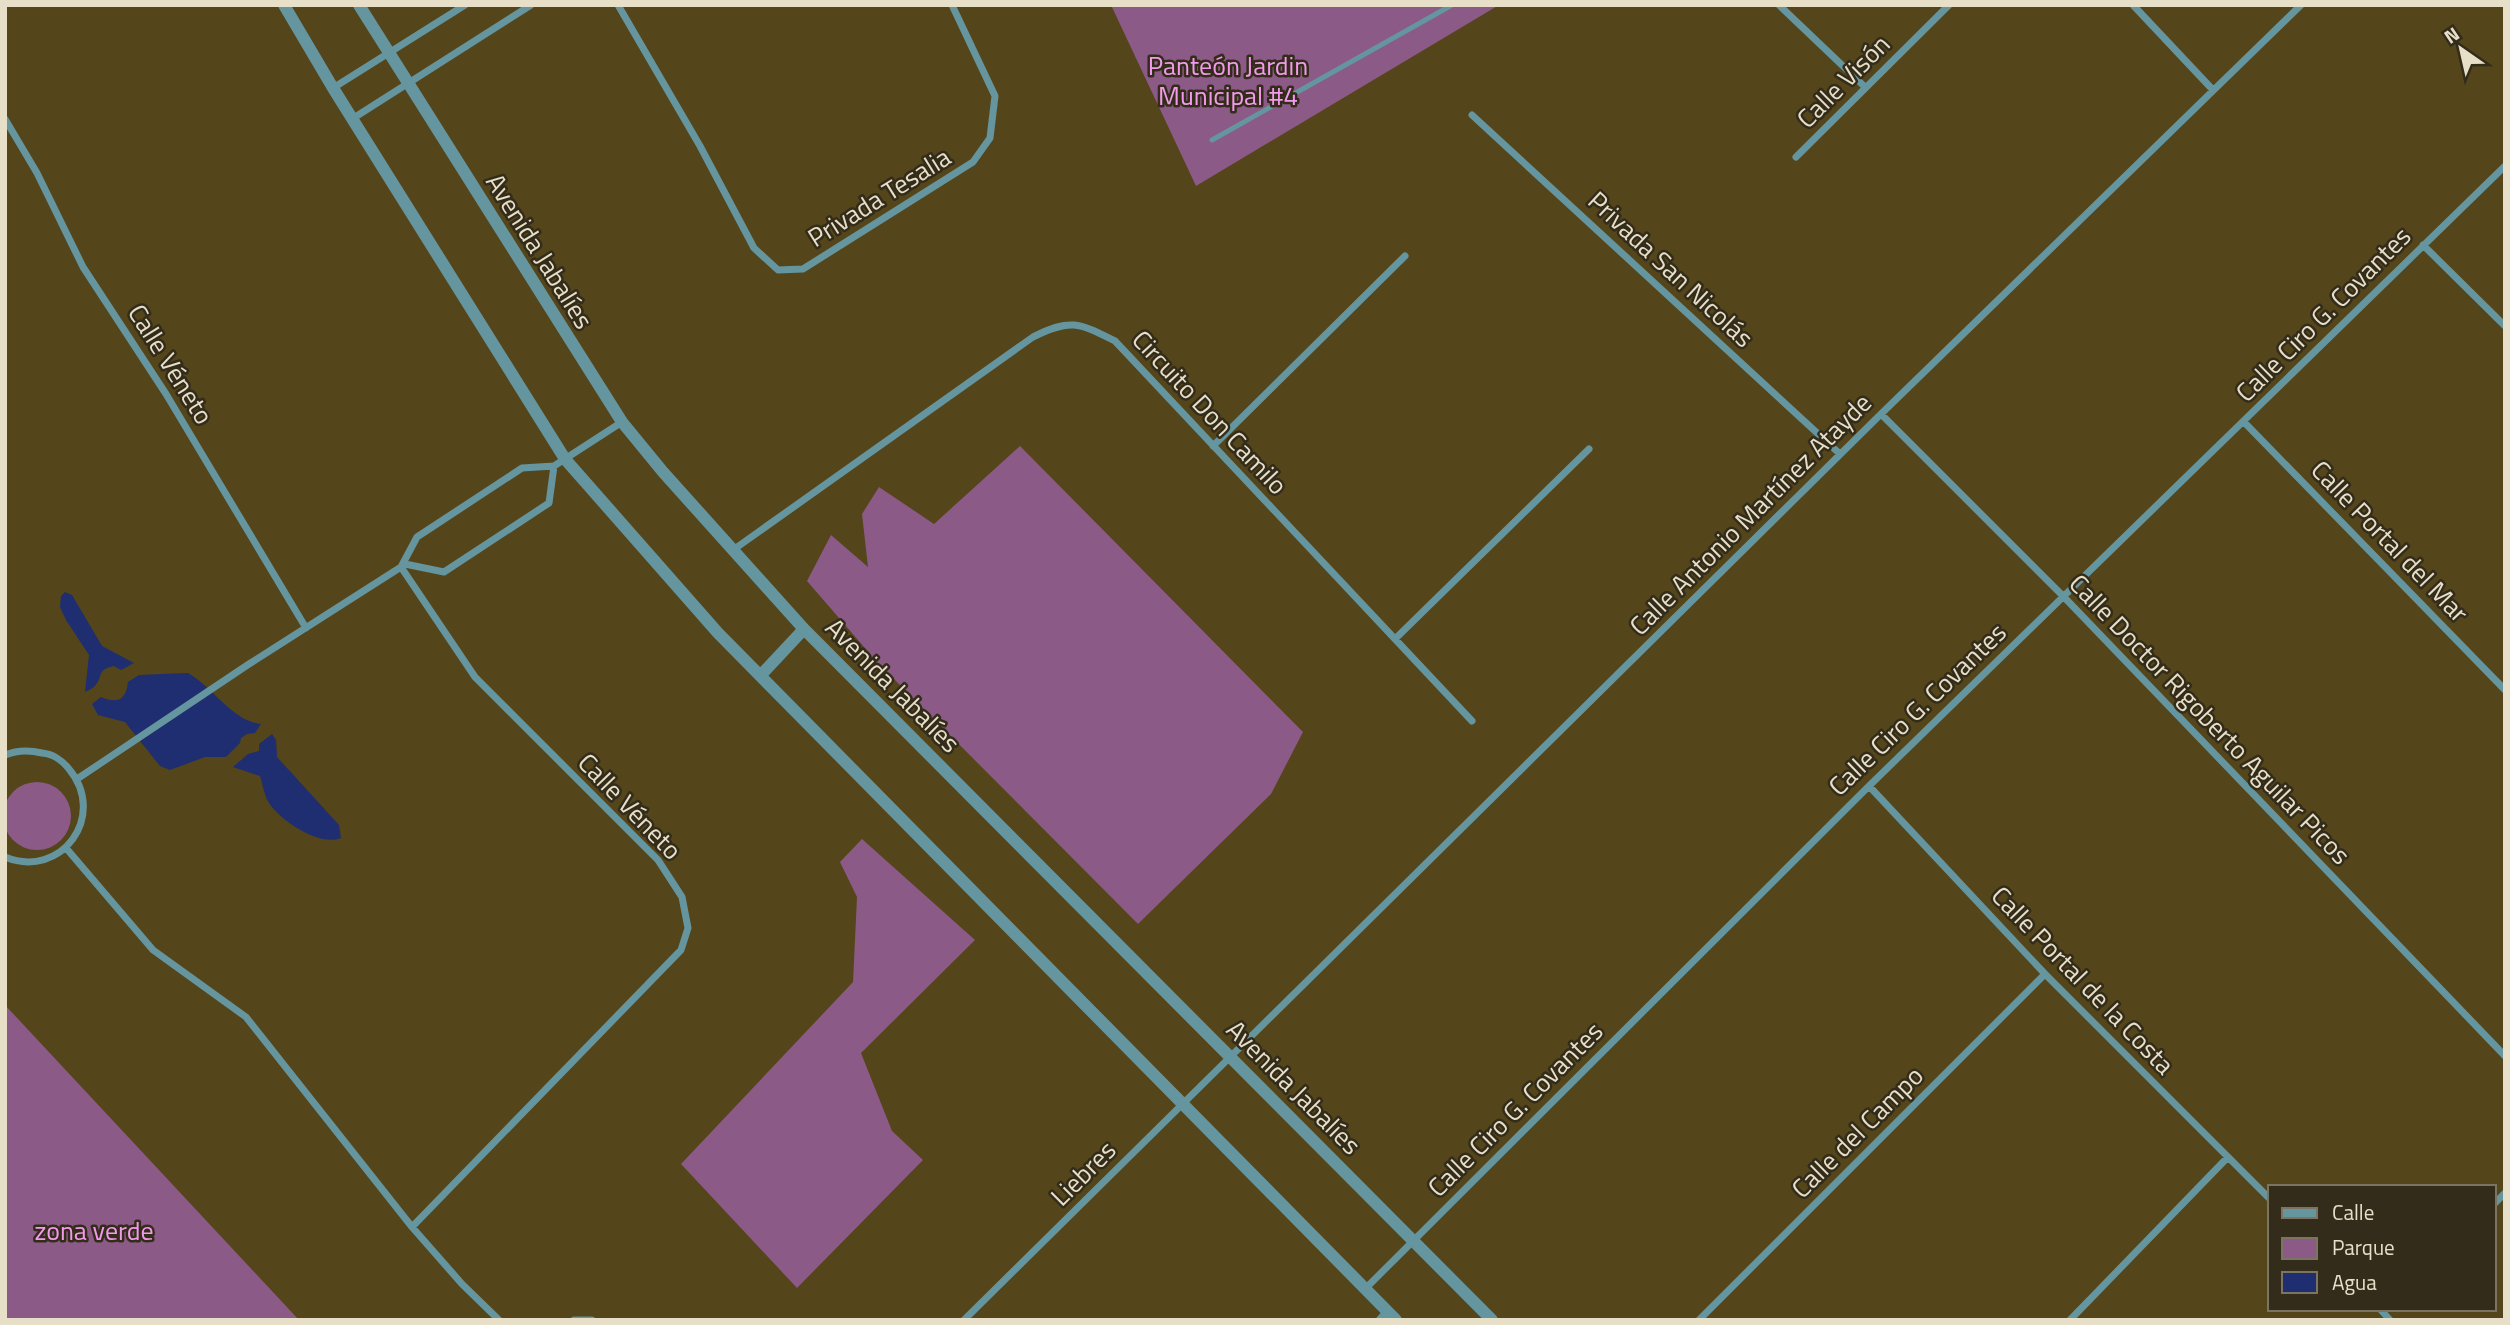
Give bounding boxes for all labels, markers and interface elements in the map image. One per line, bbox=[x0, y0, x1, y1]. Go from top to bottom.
north arrow bbox=[2426, 14, 2496, 84]
text: N bbox=[2438, 19, 2465, 50]
street label: Calle Visón bbox=[1787, 25, 1899, 137]
park label: Panteón Jardin Municipal #4 bbox=[1148, 46, 1308, 115]
street label: Privada Tesalia bbox=[800, 137, 958, 257]
street label: Avenida Jabalíes bbox=[477, 166, 603, 336]
street label: Privada San Nicolás bbox=[1579, 182, 1763, 356]
street label: Calle Ciro G. Covantes bbox=[2226, 217, 2420, 411]
street label: Calle Véneto bbox=[119, 296, 223, 432]
street label: Circuito Don Camilo bbox=[1123, 321, 1297, 503]
street label: Calle Antonio Martínez Atayde bbox=[1620, 384, 1880, 644]
street label: Calle Portal del Mar bbox=[2302, 451, 2478, 631]
street label: Calle Doctor Rigoberto Aguilar Picos bbox=[2060, 565, 2360, 873]
street label: Avenida Jabalíes bbox=[817, 609, 969, 761]
street label: Calle Ciro G. Covantes bbox=[1819, 614, 2015, 804]
street label: Calle Véneto bbox=[569, 744, 691, 868]
street label: Calle Portal de la Costa bbox=[1982, 877, 2184, 1083]
street label: Avenida Jabalíes bbox=[1218, 1011, 1370, 1163]
street label: Calle Ciro G. Covantes bbox=[1418, 1012, 1612, 1206]
street label: Calle del Campo bbox=[1782, 1057, 1932, 1207]
street label: Liebres bbox=[1041, 1131, 1125, 1215]
legend bbox=[2268, 1185, 2496, 1311]
text: Calle bbox=[2332, 1196, 2374, 1228]
park label: zona verde bbox=[34, 1211, 154, 1250]
text: Parque bbox=[2332, 1231, 2395, 1263]
text: Agua bbox=[2332, 1266, 2377, 1298]

